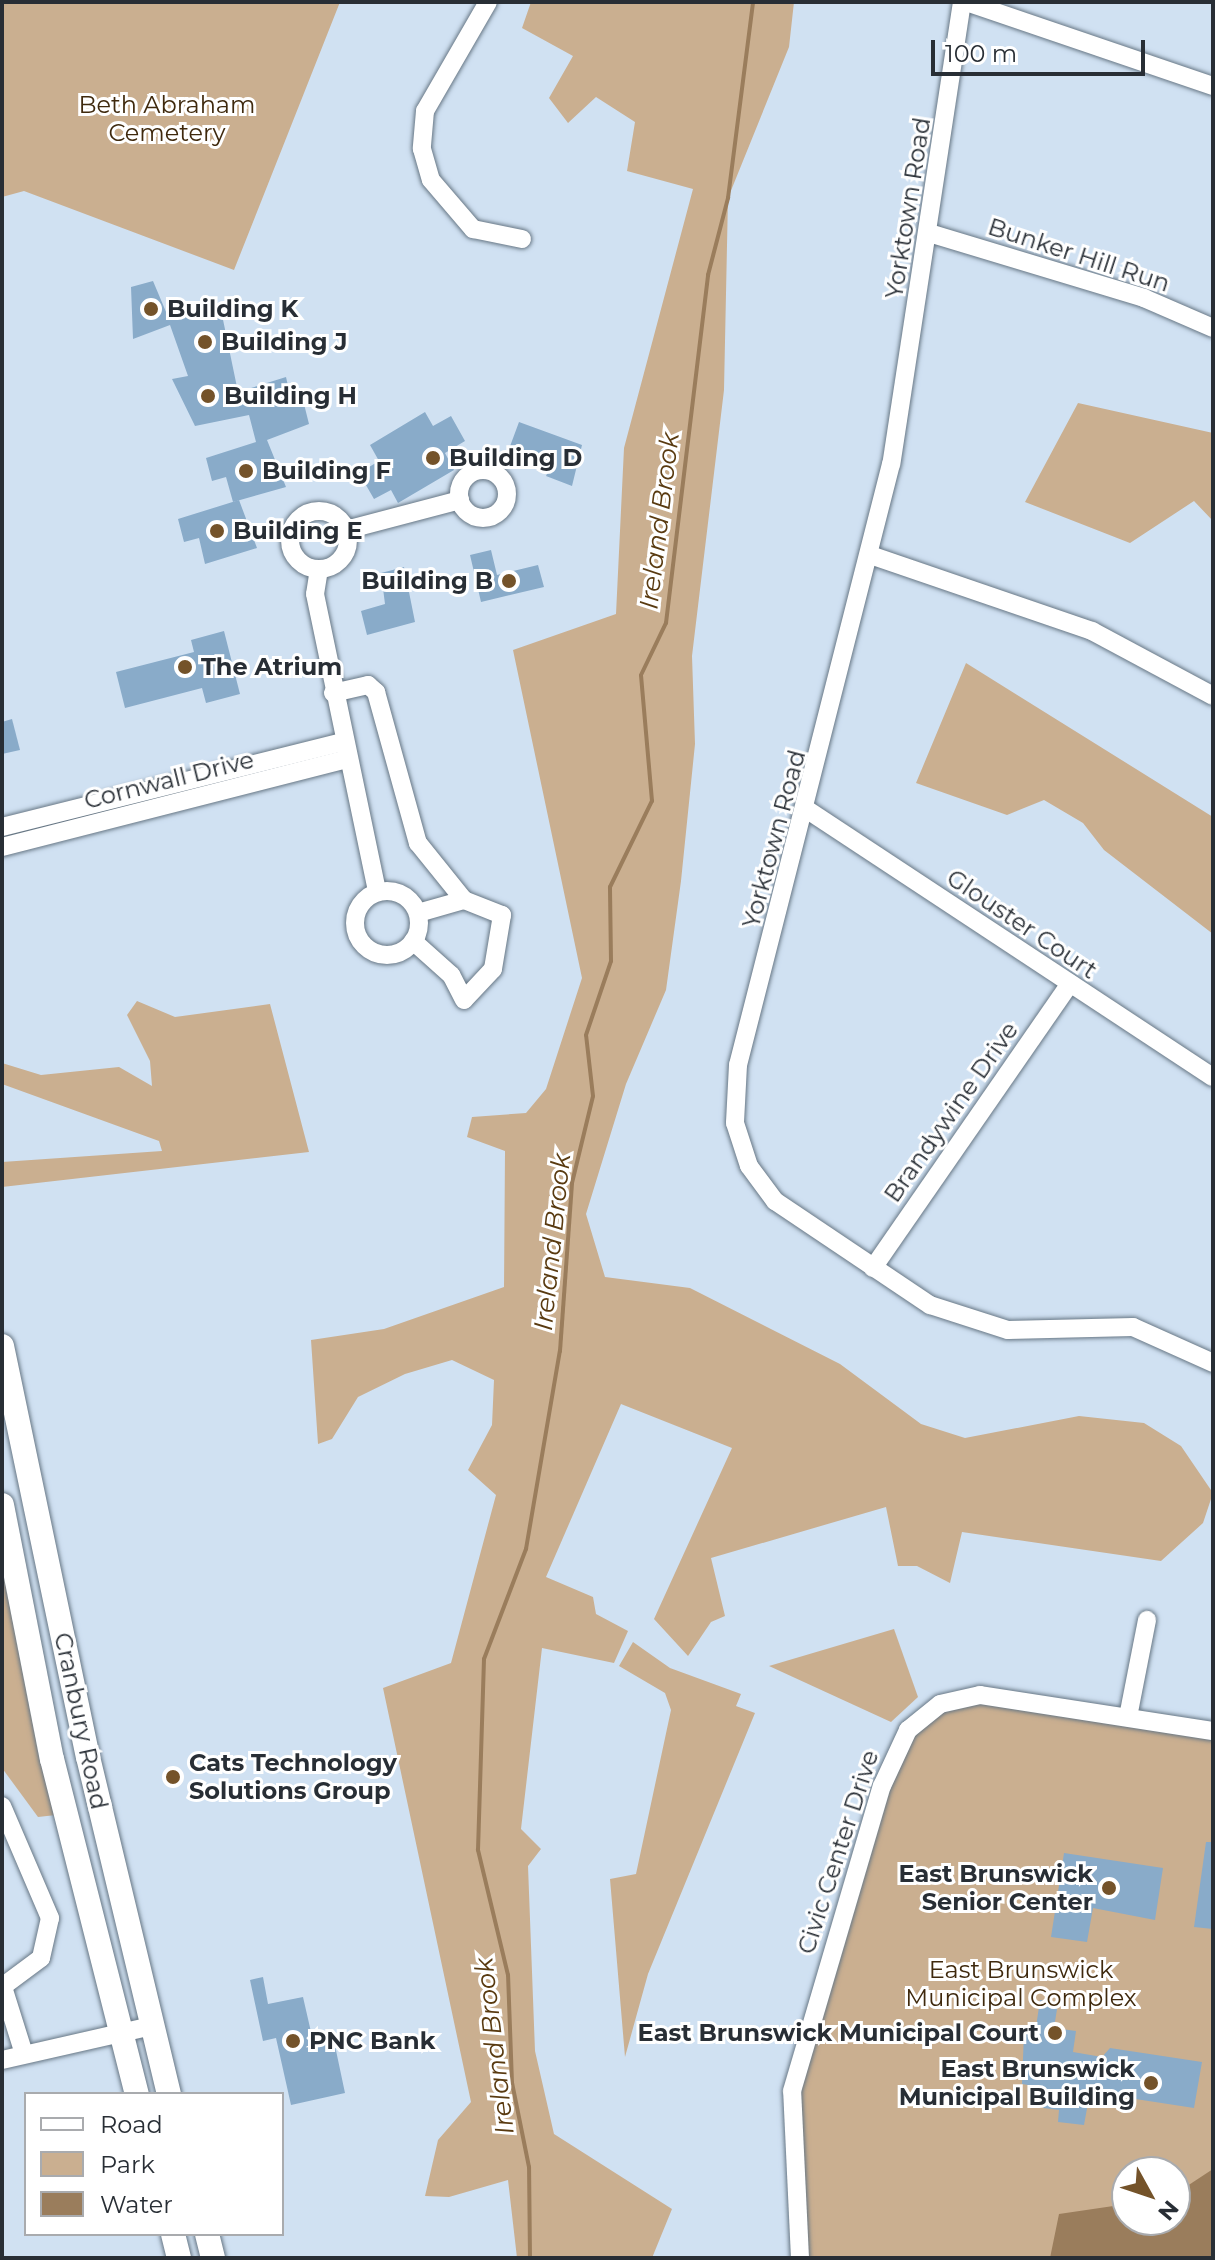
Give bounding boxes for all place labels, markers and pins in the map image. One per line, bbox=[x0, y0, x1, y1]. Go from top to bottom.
place label: Building K bbox=[167, 295, 298, 323]
marker: Building K bbox=[142, 300, 160, 318]
place label: Building J bbox=[221, 328, 347, 356]
marker: Building J bbox=[196, 333, 214, 351]
place label: Building H bbox=[224, 382, 357, 410]
marker: Building H bbox=[199, 387, 217, 405]
place label: Building D bbox=[449, 444, 582, 472]
marker: Building D bbox=[424, 449, 442, 467]
place label: Building F bbox=[262, 457, 391, 485]
marker: Building F bbox=[237, 462, 255, 480]
place label: Building E bbox=[233, 517, 363, 545]
marker: Building E bbox=[208, 522, 226, 540]
place label: Building B bbox=[361, 567, 493, 595]
marker: Building B bbox=[500, 572, 518, 590]
place label: The Atrium bbox=[201, 653, 342, 681]
marker: The Atrium bbox=[176, 658, 194, 676]
place label: Cats Technology Solutions Group bbox=[189, 1749, 397, 1805]
marker: Cats Technology Solutions Group bbox=[164, 1768, 182, 1786]
place label: East Brunswick Senior Center bbox=[898, 1860, 1093, 1916]
marker: East Brunswick Senior Center bbox=[1100, 1879, 1118, 1897]
place label: East Brunswick Municipal Court bbox=[638, 2019, 1039, 2047]
marker: East Brunswick Municipal Court bbox=[1046, 2024, 1064, 2042]
place label: PNC Bank bbox=[309, 2027, 435, 2055]
marker: PNC Bank bbox=[284, 2032, 302, 2050]
place label: East Brunswick Municipal Building bbox=[899, 2055, 1135, 2111]
marker: East Brunswick Municipal Building bbox=[1142, 2074, 1160, 2092]

